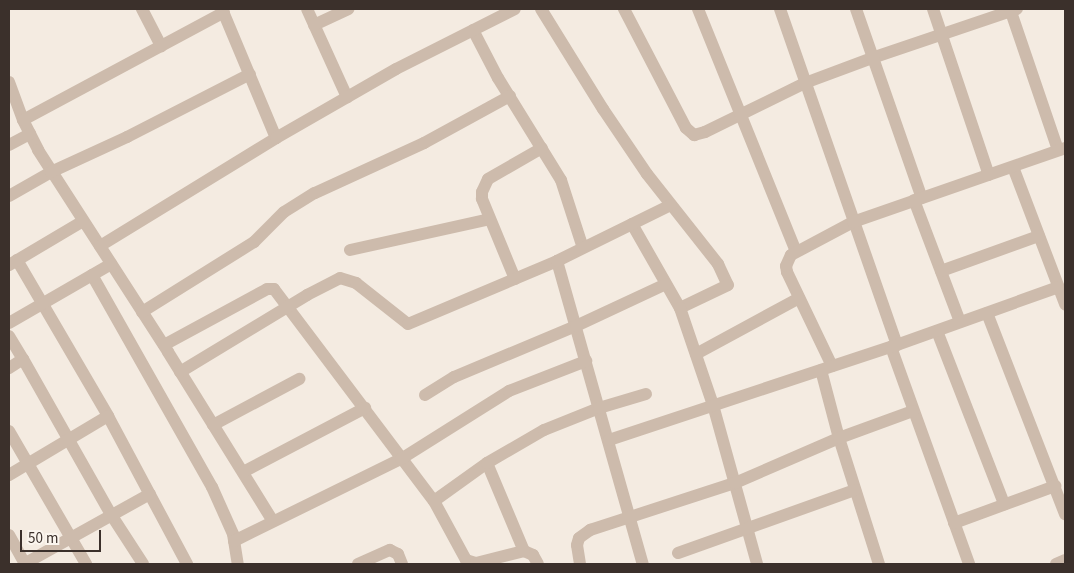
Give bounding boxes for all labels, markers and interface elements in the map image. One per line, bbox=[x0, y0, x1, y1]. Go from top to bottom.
scale bar bbox=[22, 520, 104, 552]
text: 50 m bbox=[28, 528, 58, 549]

